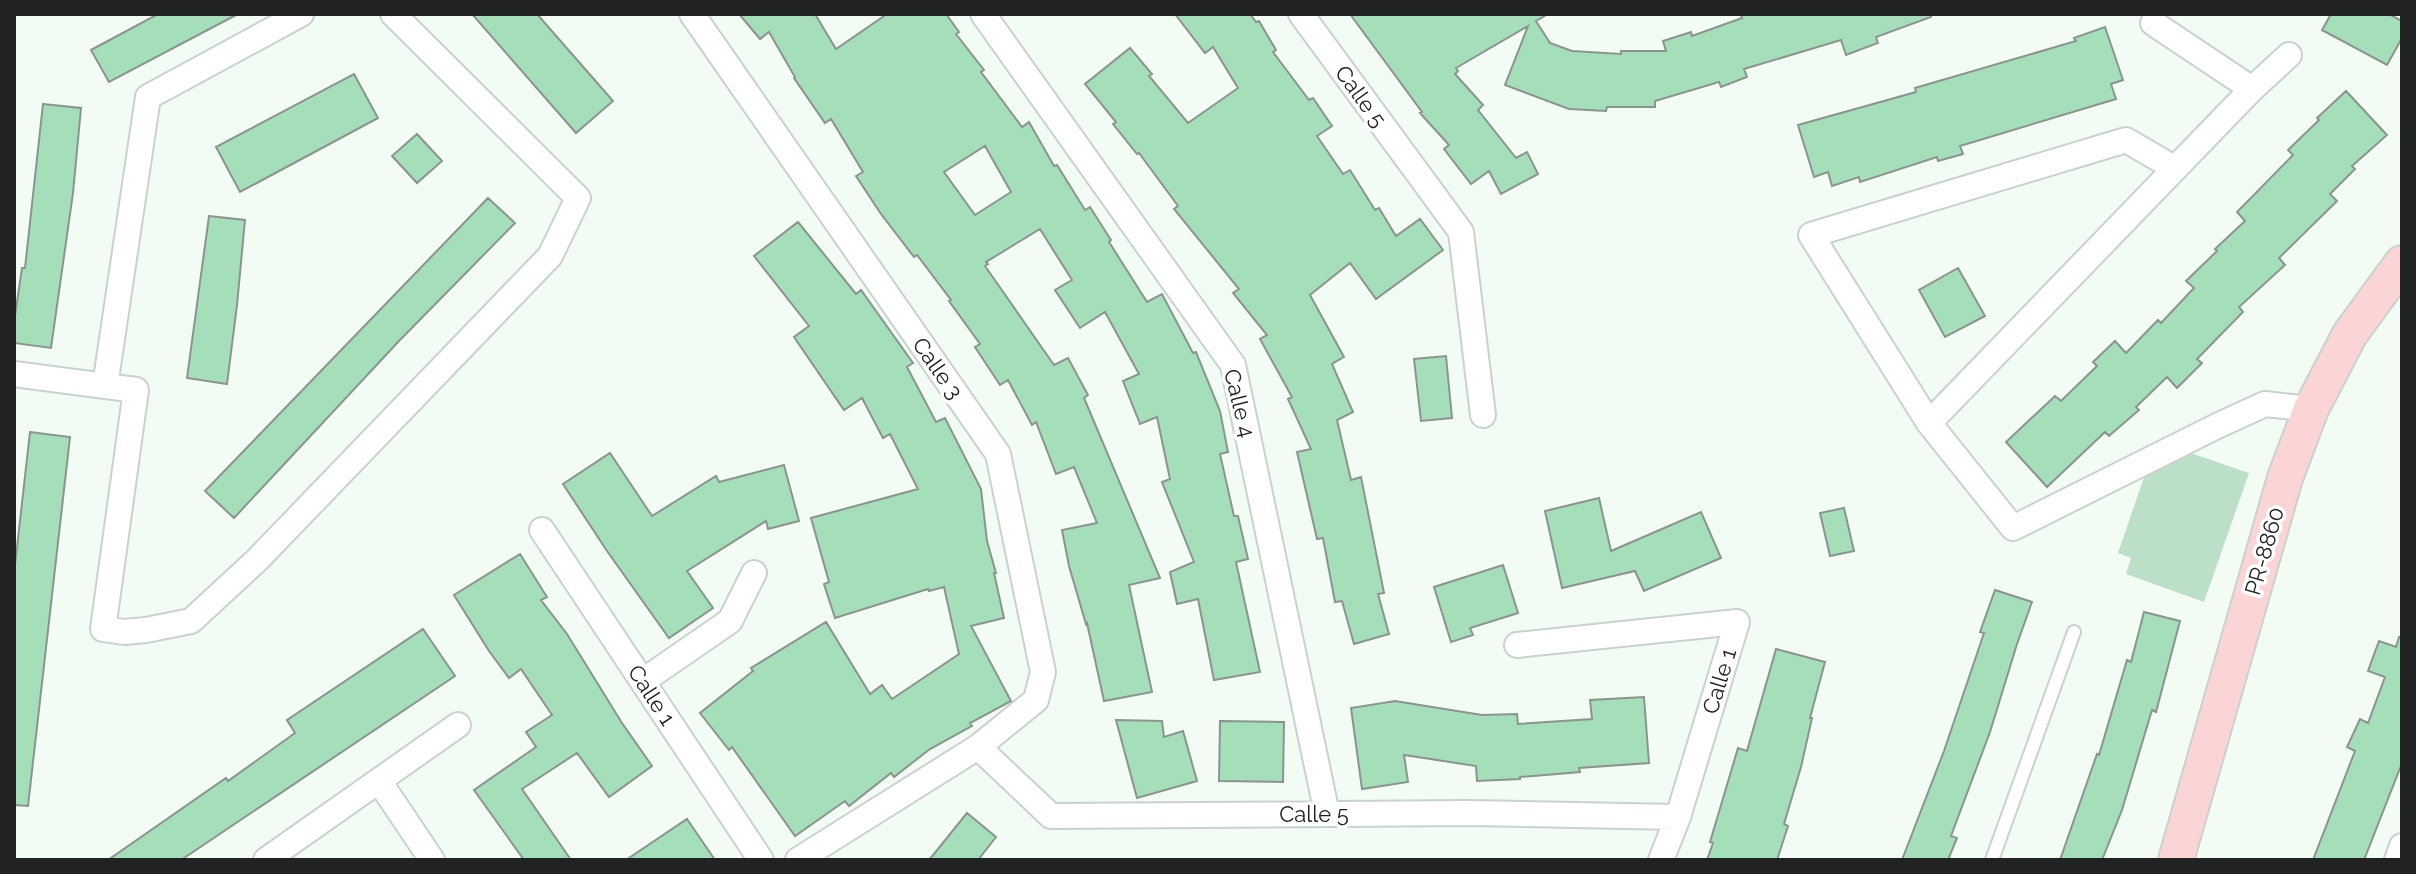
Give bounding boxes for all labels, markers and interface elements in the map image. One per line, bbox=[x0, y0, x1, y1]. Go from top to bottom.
street label: Calle 5 bbox=[1330, 60, 1392, 132]
street label: Calle 3 bbox=[907, 332, 969, 404]
street label: Calle 4 bbox=[1219, 366, 1261, 440]
street label: PR-8860 bbox=[2239, 504, 2289, 598]
street label: Calle 1 bbox=[1697, 645, 1741, 717]
street label: Calle 1 bbox=[623, 660, 681, 730]
street label: Calle 5 bbox=[1279, 801, 1349, 827]

